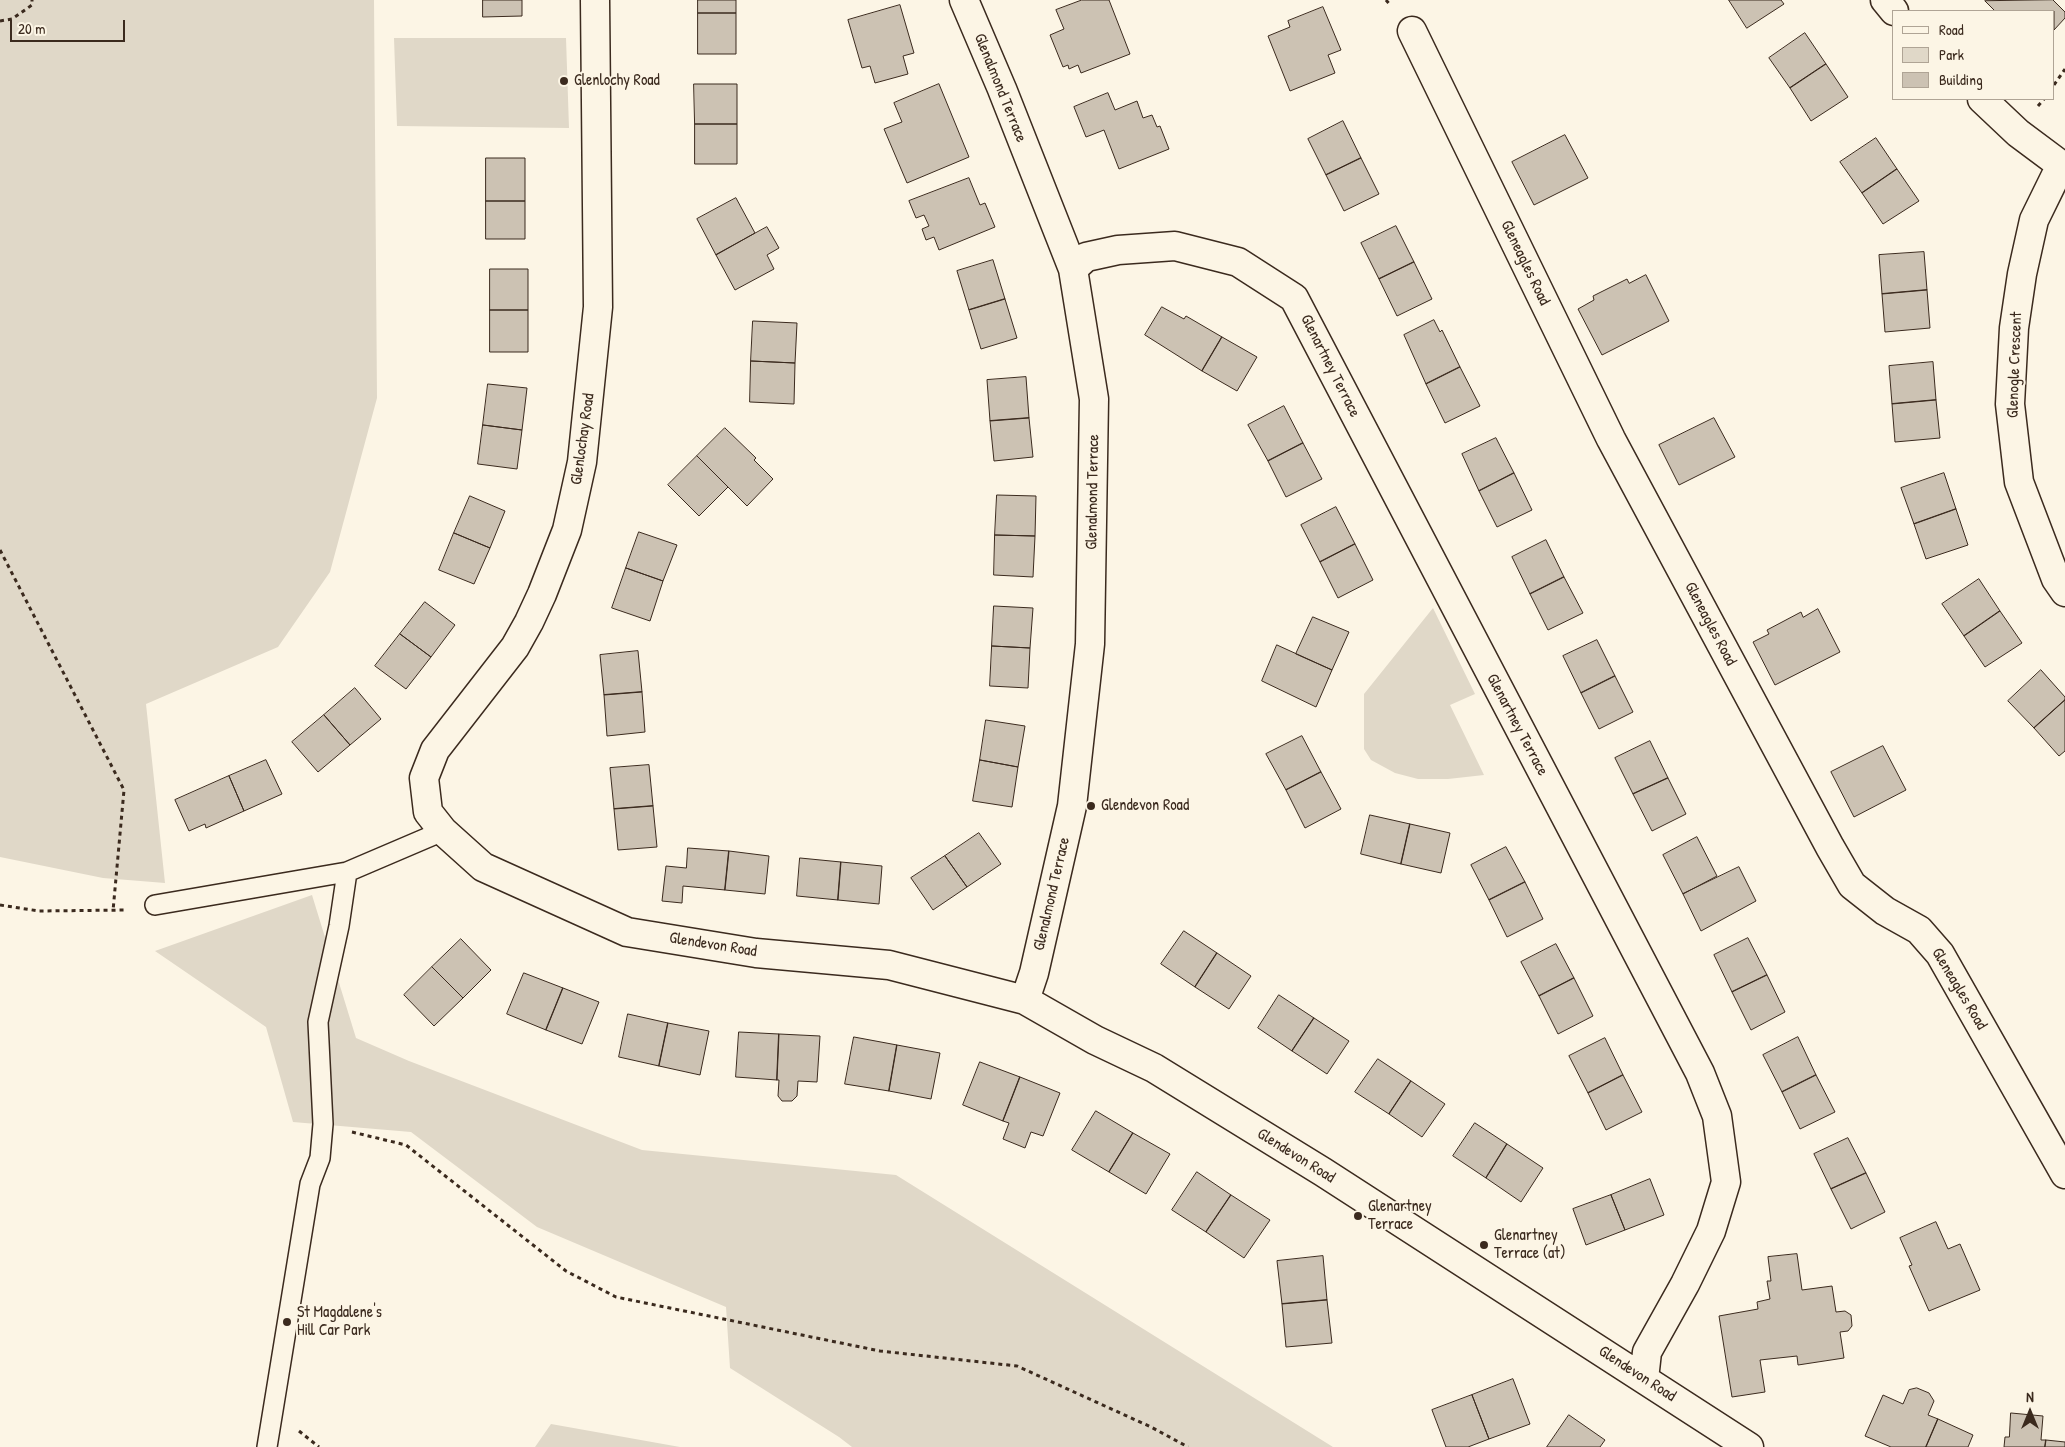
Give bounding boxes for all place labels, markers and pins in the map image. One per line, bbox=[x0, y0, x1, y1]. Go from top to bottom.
place label: Glenlochy Road bbox=[574, 71, 660, 91]
marker: Glenlochy Road bbox=[558, 75, 570, 87]
place label: Glendevon Road bbox=[1101, 796, 1189, 816]
marker: Glendevon Road bbox=[1085, 800, 1097, 812]
place label: Glenartney Terrace bbox=[1368, 1197, 1432, 1235]
marker: Glenartney Terrace bbox=[1352, 1210, 1364, 1222]
place label: Glenartney Terrace (at) bbox=[1494, 1226, 1566, 1264]
marker: Glenartney Terrace (at) bbox=[1478, 1239, 1490, 1251]
place label: St Magdalene's Hill Car Park bbox=[297, 1303, 382, 1341]
marker: St Magdalene's Hill Car Park bbox=[281, 1316, 293, 1328]

